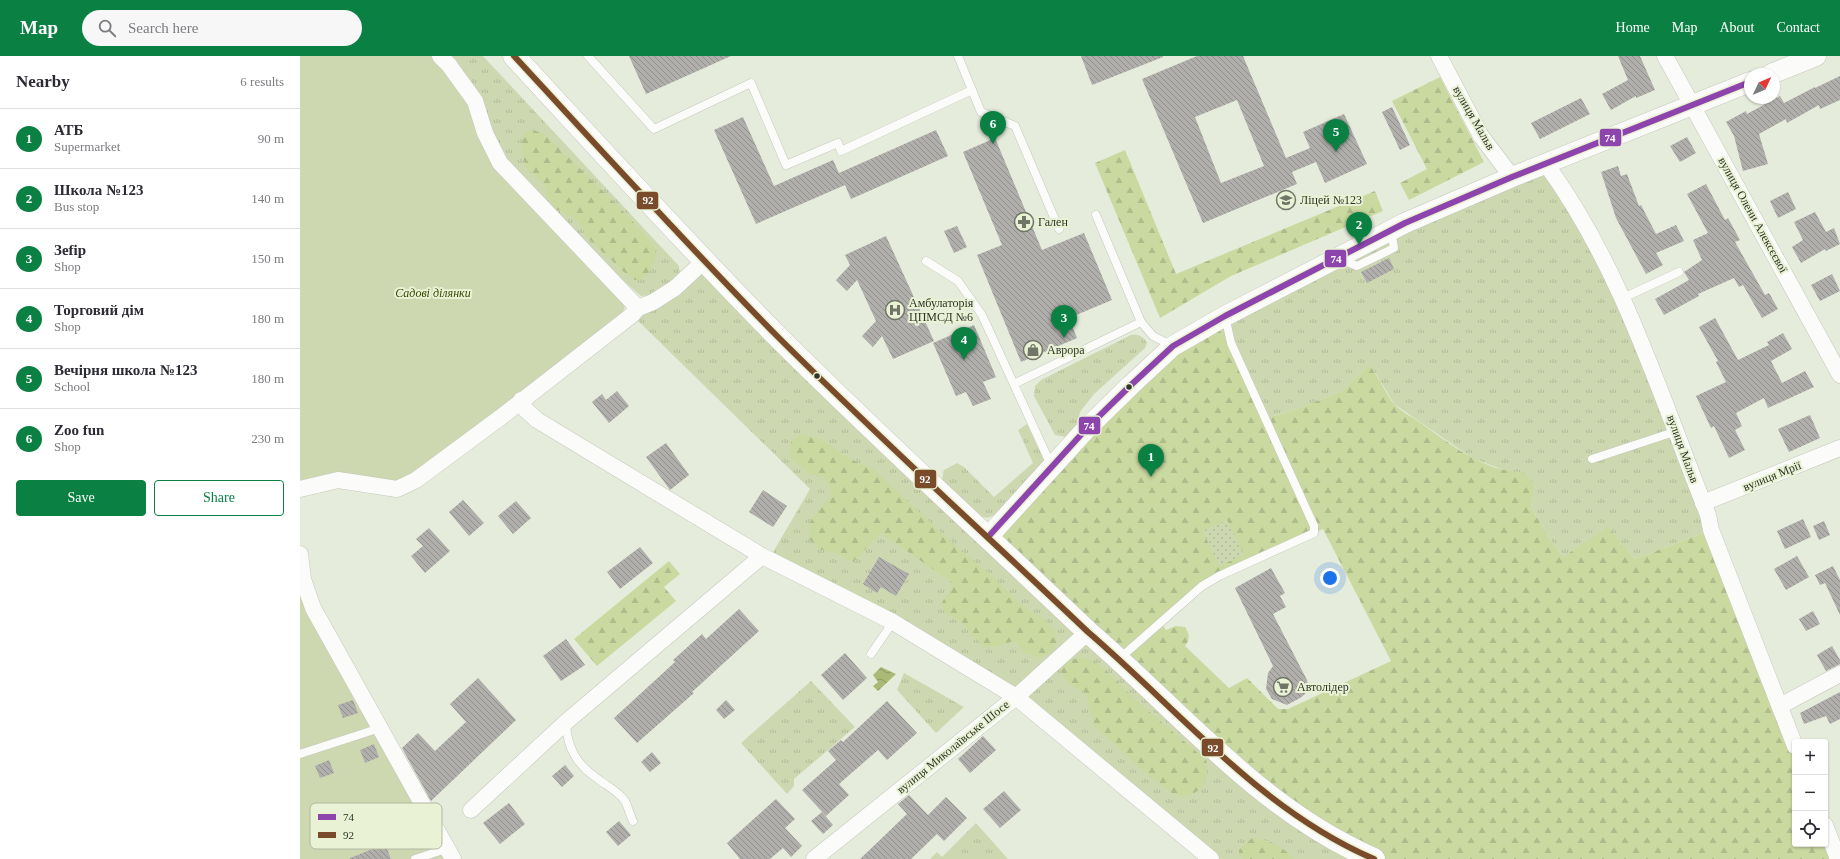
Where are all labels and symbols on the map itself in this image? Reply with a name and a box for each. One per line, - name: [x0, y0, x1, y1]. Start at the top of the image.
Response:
- north arrow: [1744, 68, 1780, 104]
- street label: вулиця Мальв: [1450, 84, 1498, 153]
- pin: 6: [980, 111, 1006, 144]
- pin: 5: [1323, 119, 1349, 152]
- line badge: 74: [1599, 128, 1622, 147]
- text: 74: [1605, 132, 1616, 144]
- street label: вулиця Олени Алексєєвої: [1715, 155, 1791, 276]
- school or university icon: Ліцей №123: [1275, 189, 1297, 211]
- line badge: 92: [636, 191, 659, 210]
- place label: Ліцей №123: [1300, 193, 1362, 207]
- text: 92: [643, 194, 654, 206]
- pharmacy icon: Гален: [1013, 211, 1035, 233]
- pin: 2: [1346, 212, 1372, 245]
- place label: Гален: [1038, 215, 1068, 229]
- line badge: 74: [1324, 249, 1347, 268]
- text: 74: [1331, 253, 1342, 265]
- park label: Садові ділянки: [395, 286, 471, 300]
- place label: Амбулаторія ЦПМСД №6: [909, 296, 974, 324]
- hospital icon: Амбулаторія ЦПМСД №6: [884, 299, 906, 321]
- pin: 3: [1051, 305, 1077, 338]
- pin: 4: [951, 327, 977, 360]
- shop icon: Аврора: [1022, 339, 1044, 361]
- place label: Аврора: [1047, 343, 1085, 357]
- unlabelled marker: [812, 371, 822, 381]
- unlabelled marker: [1124, 382, 1134, 392]
- street label: вулиця Мальв: [1664, 413, 1702, 485]
- line badge: 74: [1078, 416, 1101, 435]
- text: 74: [1084, 420, 1095, 432]
- pin: 1: [1138, 444, 1164, 477]
- street label: вулиця Мрії: [1741, 458, 1804, 494]
- line badge: 92: [914, 469, 937, 489]
- text: 92: [920, 473, 931, 485]
- your location: [1320, 568, 1340, 588]
- supermarket icon: Автолідер: [1272, 676, 1294, 698]
- place label: Автолідер: [1297, 680, 1349, 694]
- street label: вулиця Миколаївське Шосе: [894, 697, 1012, 797]
- line badge: 92: [1201, 738, 1224, 757]
- text: 92: [1208, 742, 1219, 754]
- legend: [310, 803, 442, 849]
- text: 74: [343, 811, 355, 823]
- text: 92: [343, 829, 354, 841]

